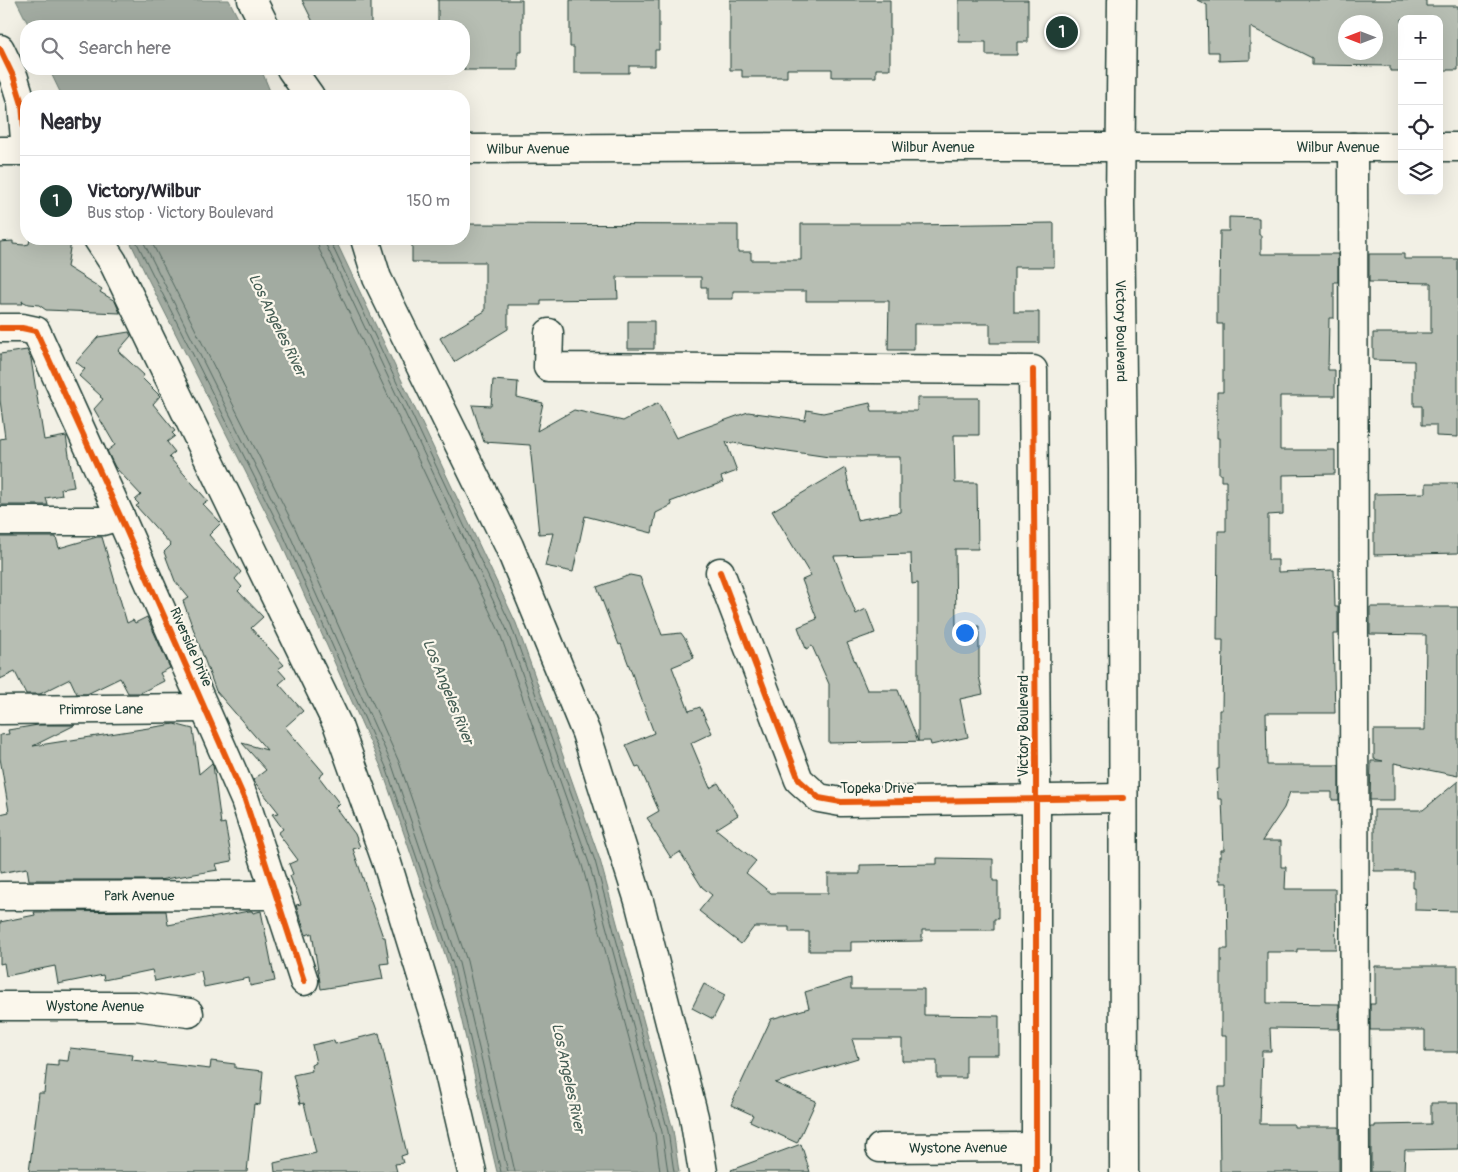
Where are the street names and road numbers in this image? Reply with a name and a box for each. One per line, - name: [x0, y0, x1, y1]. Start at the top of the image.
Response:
- street label: Wilbur Avenue: [892, 139, 975, 156]
- street label: Wilbur Avenue: [1297, 139, 1380, 156]
- street label: Wilbur Avenue: [487, 140, 570, 157]
- street label: Victory Boulevard: [1112, 280, 1131, 382]
- street label: Riverside Drive: [166, 605, 216, 689]
- street label: Victory Boulevard: [1015, 675, 1032, 777]
- street label: Primrose Lane: [59, 700, 143, 718]
- street label: Topeka Drive: [840, 780, 914, 797]
- street label: Park Avenue: [104, 887, 174, 904]
- street label: Wystone Avenue: [46, 998, 145, 1016]
- street label: Wystone Avenue: [909, 1139, 1007, 1156]

